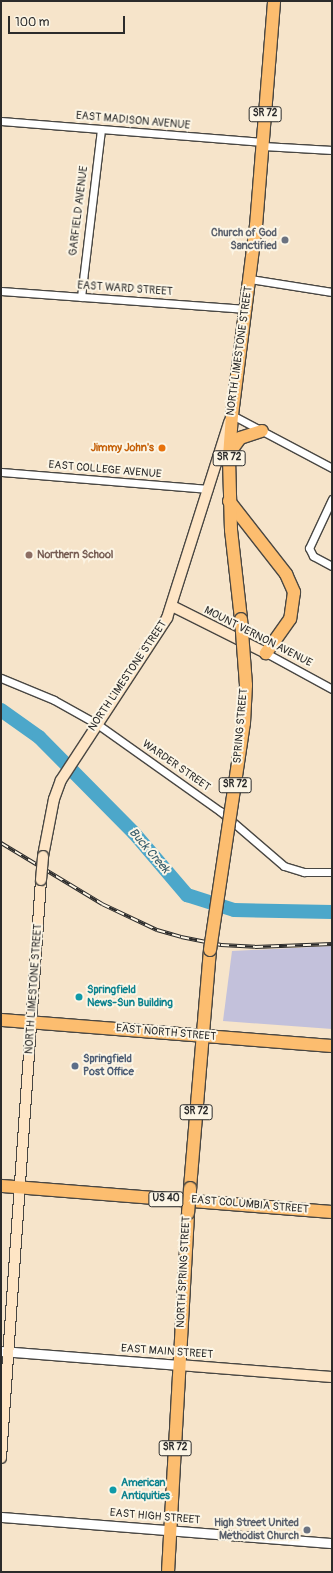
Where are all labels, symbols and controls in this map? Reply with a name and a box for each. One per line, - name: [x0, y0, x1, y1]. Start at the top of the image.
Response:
- scale bar: [10, 8, 127, 34]
- text: 100 m: [15, 15, 49, 30]
- road number: SR 72: [248, 106, 282, 122]
- street label: EAST MADISON AVENUE: [75, 109, 191, 133]
- street label: GARFIELD AVENUE: [67, 165, 91, 257]
- place label: Church of God Sanctified: [211, 227, 277, 253]
- marker: Church of God Sanctified: [280, 235, 290, 245]
- street label: EAST WARD STREET: [77, 279, 173, 299]
- street label: NORTH LIMESTONE STREET: [224, 285, 256, 417]
- place label: Jimmy John's: [91, 441, 154, 455]
- marker: Jimmy John's: [157, 443, 167, 453]
- road number: SR 72: [212, 450, 246, 466]
- street label: EAST COLLEGE AVENUE: [48, 458, 162, 482]
- place label: Northern School: [37, 548, 113, 562]
- marker: Northern School: [24, 550, 34, 560]
- street label: MOUNT VERNON AVENUE: [202, 604, 314, 670]
- street label: NORTH LIMESTONE STREET: [86, 618, 170, 734]
- street label: SPRING STREET: [231, 688, 251, 764]
- street label: WARDER STREET: [139, 738, 213, 794]
- road number: SR 72: [218, 777, 252, 793]
- water label: Buck Creek: [126, 826, 172, 876]
- street label: NORTH LIMESTONE STREET: [23, 923, 45, 1055]
- place label: Springfield News-Sun Building: [87, 984, 173, 1010]
- marker: Springfield News-Sun Building: [74, 992, 84, 1002]
- street label: EAST NORTH STREET: [115, 1022, 217, 1044]
- place label: Springfield Post Office: [83, 1053, 134, 1079]
- marker: Springfield Post Office: [70, 1061, 80, 1071]
- road number: SR 72: [179, 1104, 213, 1120]
- road number: US 40: [148, 1191, 184, 1207]
- street label: EAST COLUMBIA STREET: [191, 1193, 309, 1217]
- street label: NORTH SPRING STREET: [174, 1216, 194, 1328]
- street label: EAST MAIN STREET: [121, 1342, 213, 1362]
- road number: SR 72: [158, 1440, 192, 1456]
- place label: American Antiquities: [121, 1477, 170, 1503]
- marker: American Antiquities: [108, 1485, 118, 1495]
- street label: EAST HIGH STREET: [109, 1506, 201, 1528]
- place label: High Street United Methodist Church: [214, 1517, 299, 1543]
- marker: High Street United Methodist Church: [302, 1525, 312, 1535]

